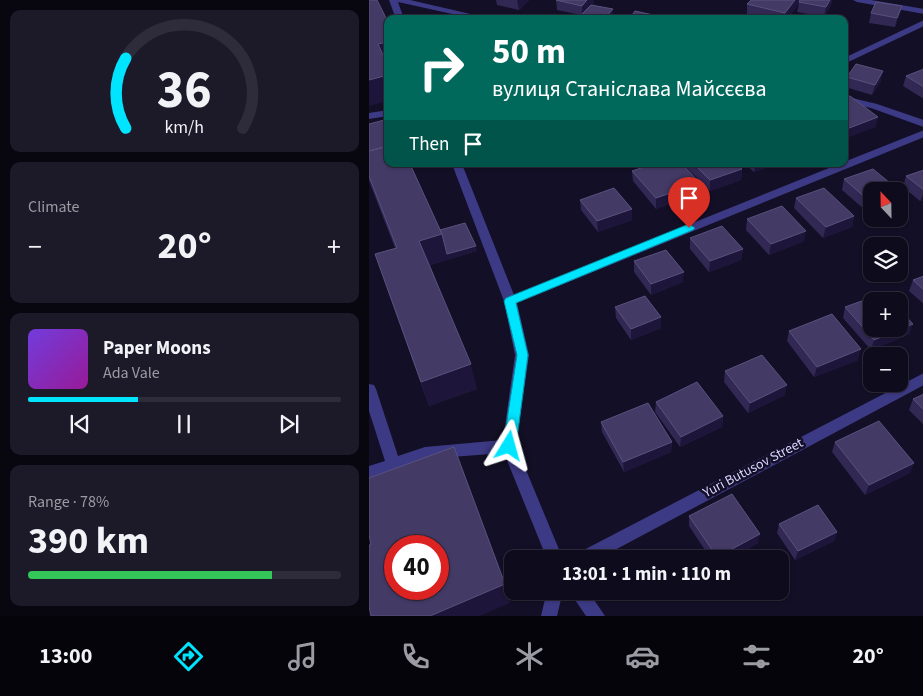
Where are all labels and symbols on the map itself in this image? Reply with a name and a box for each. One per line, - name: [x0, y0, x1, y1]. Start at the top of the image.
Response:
- pin: [668, 177, 710, 228]
- north arrow: [863, 182, 908, 228]
- position arrow: [482, 419, 534, 471]
- street label: Yuri Butusov Street: [698, 433, 807, 503]
- speed limit sign: 40: [384, 535, 449, 600]

